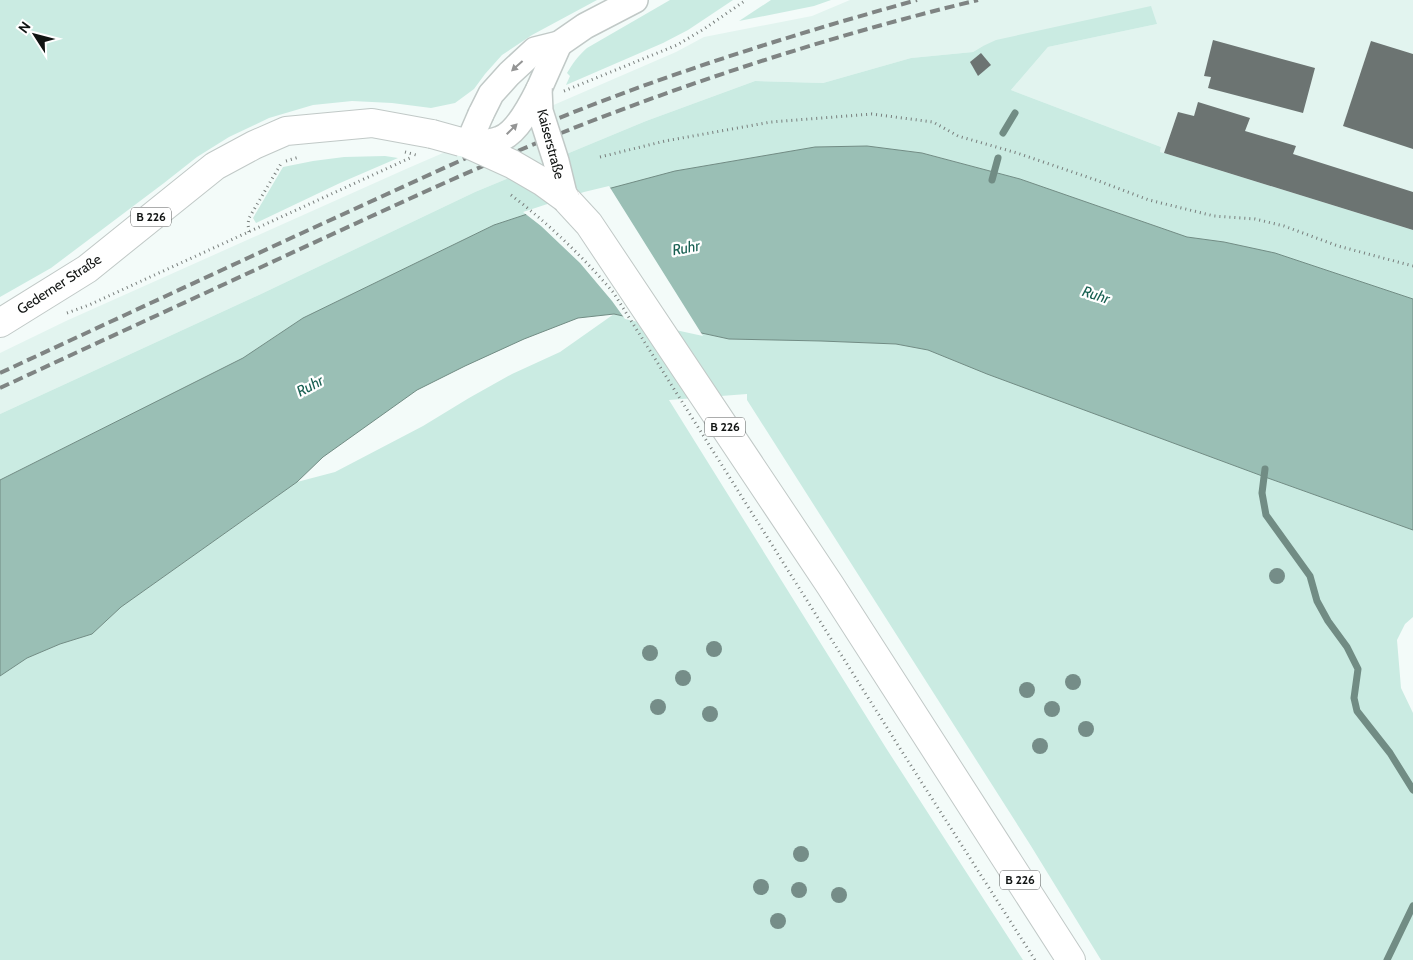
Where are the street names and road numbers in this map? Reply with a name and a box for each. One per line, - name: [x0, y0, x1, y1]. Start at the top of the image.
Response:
- street label: Kaiserstraße: [533, 107, 569, 181]
- road number: B 226: [131, 208, 171, 226]
- street label: Gederner Straße: [13, 250, 105, 318]
- road number: B 226: [705, 418, 745, 437]
- road number: B 226: [1000, 870, 1040, 890]

